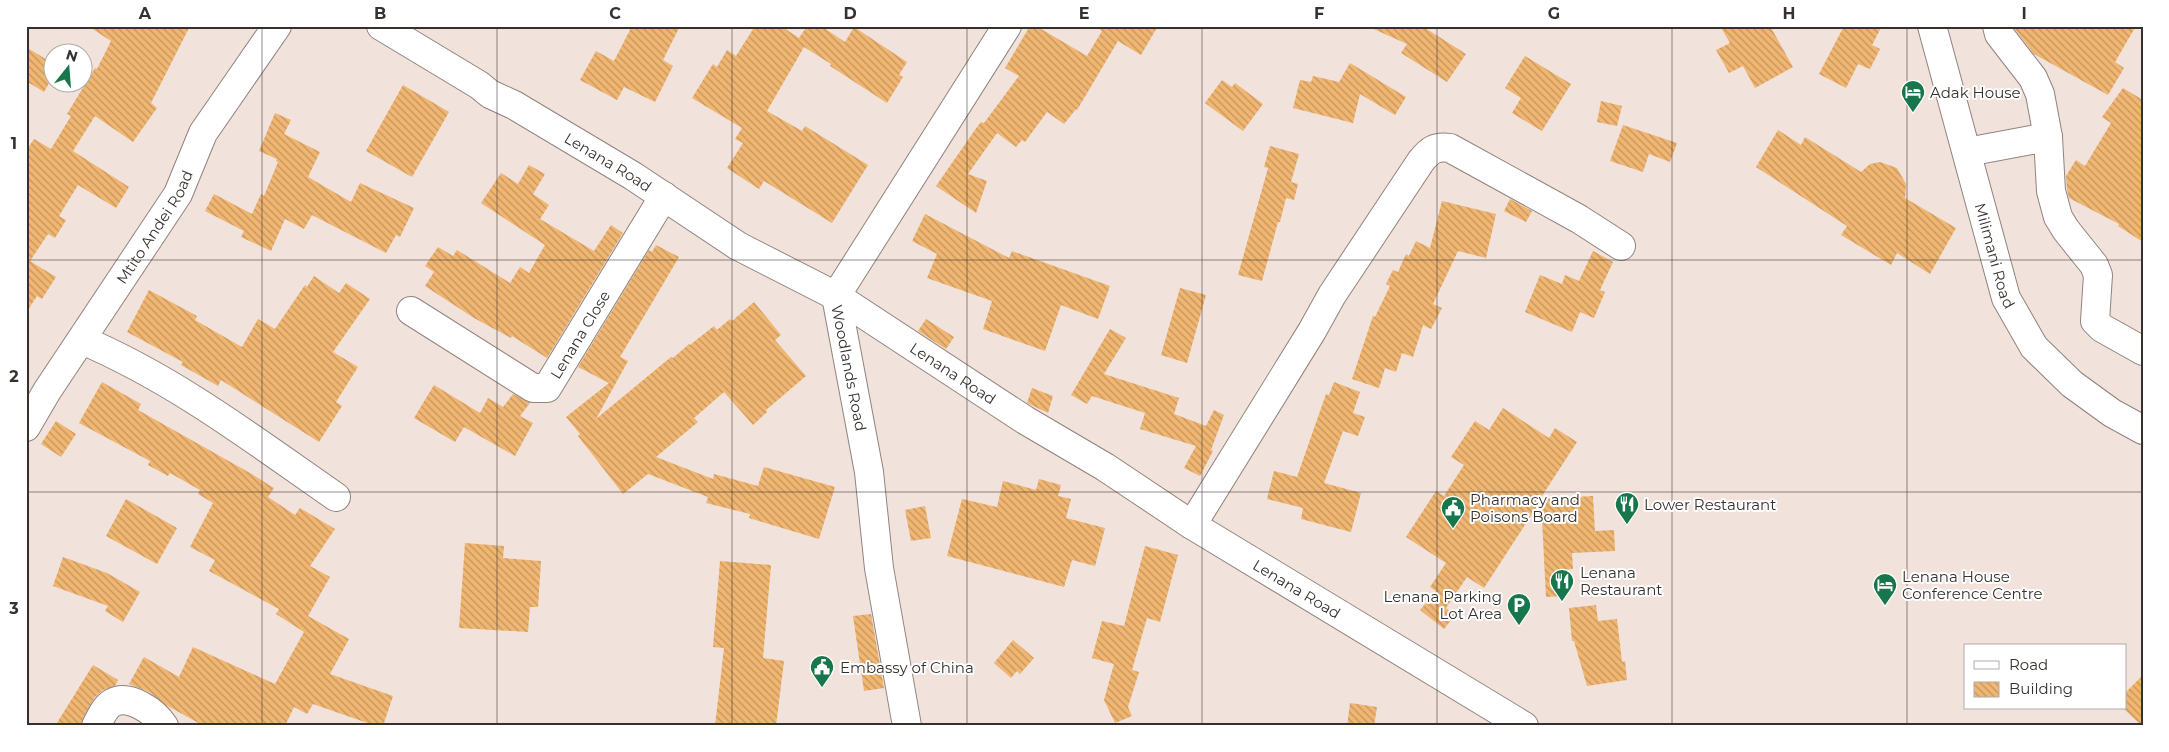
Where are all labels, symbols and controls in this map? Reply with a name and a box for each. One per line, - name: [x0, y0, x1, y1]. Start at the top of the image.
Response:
- text: A: [138, 4, 152, 23]
- text: B: [374, 4, 386, 23]
- text: C: [609, 4, 621, 23]
- text: D: [843, 4, 857, 23]
- text: E: [1079, 4, 1089, 23]
- text: F: [1314, 4, 1324, 23]
- text: G: [1548, 4, 1560, 23]
- text: H: [1783, 4, 1795, 23]
- text: I: [2021, 4, 2027, 23]
- north arrow: [42, 42, 92, 92]
- text: N: [64, 45, 80, 66]
- hotel icon: Adak House: [1900, 79, 1926, 113]
- place label: Adak House: [1930, 83, 2021, 102]
- street label: Lenana Road: [561, 128, 656, 196]
- text: 1: [11, 134, 17, 153]
- street label: Mtito Andei Road: [112, 167, 196, 287]
- street label: Milimani Road: [1971, 201, 2019, 312]
- street label: Lenana Close: [545, 287, 614, 382]
- street label: Woodlands Road: [827, 303, 871, 433]
- street label: Lenana Road: [907, 338, 1000, 408]
- text: 2: [9, 367, 19, 386]
- place label: Pharmacy and Poisons Board: [1470, 490, 1580, 526]
- restaurant icon: Lower Restaurant: [1614, 491, 1640, 525]
- public building icon: Pharmacy and Poisons Board: [1440, 495, 1466, 529]
- place label: Lower Restaurant: [1644, 495, 1776, 514]
- street label: Lenana Road: [1250, 555, 1344, 622]
- place label: Lenana Restaurant: [1580, 563, 1662, 599]
- place label: Lenana House Conference Centre: [1902, 567, 2043, 603]
- restaurant icon: Lenana Restaurant: [1549, 568, 1575, 602]
- hotel icon: Lenana House Conference Centre: [1872, 572, 1898, 606]
- place label: Lenana Parking Lot Area: [1384, 587, 1502, 623]
- parking icon: Lenana Parking Lot Area: [1506, 592, 1532, 626]
- text: 3: [8, 599, 19, 618]
- legend: [1964, 644, 2126, 710]
- public building icon: Embassy of China: [809, 654, 835, 688]
- text: Road: [2009, 655, 2048, 674]
- place label: Embassy of China: [840, 658, 974, 677]
- text: Building: [2009, 679, 2073, 698]

